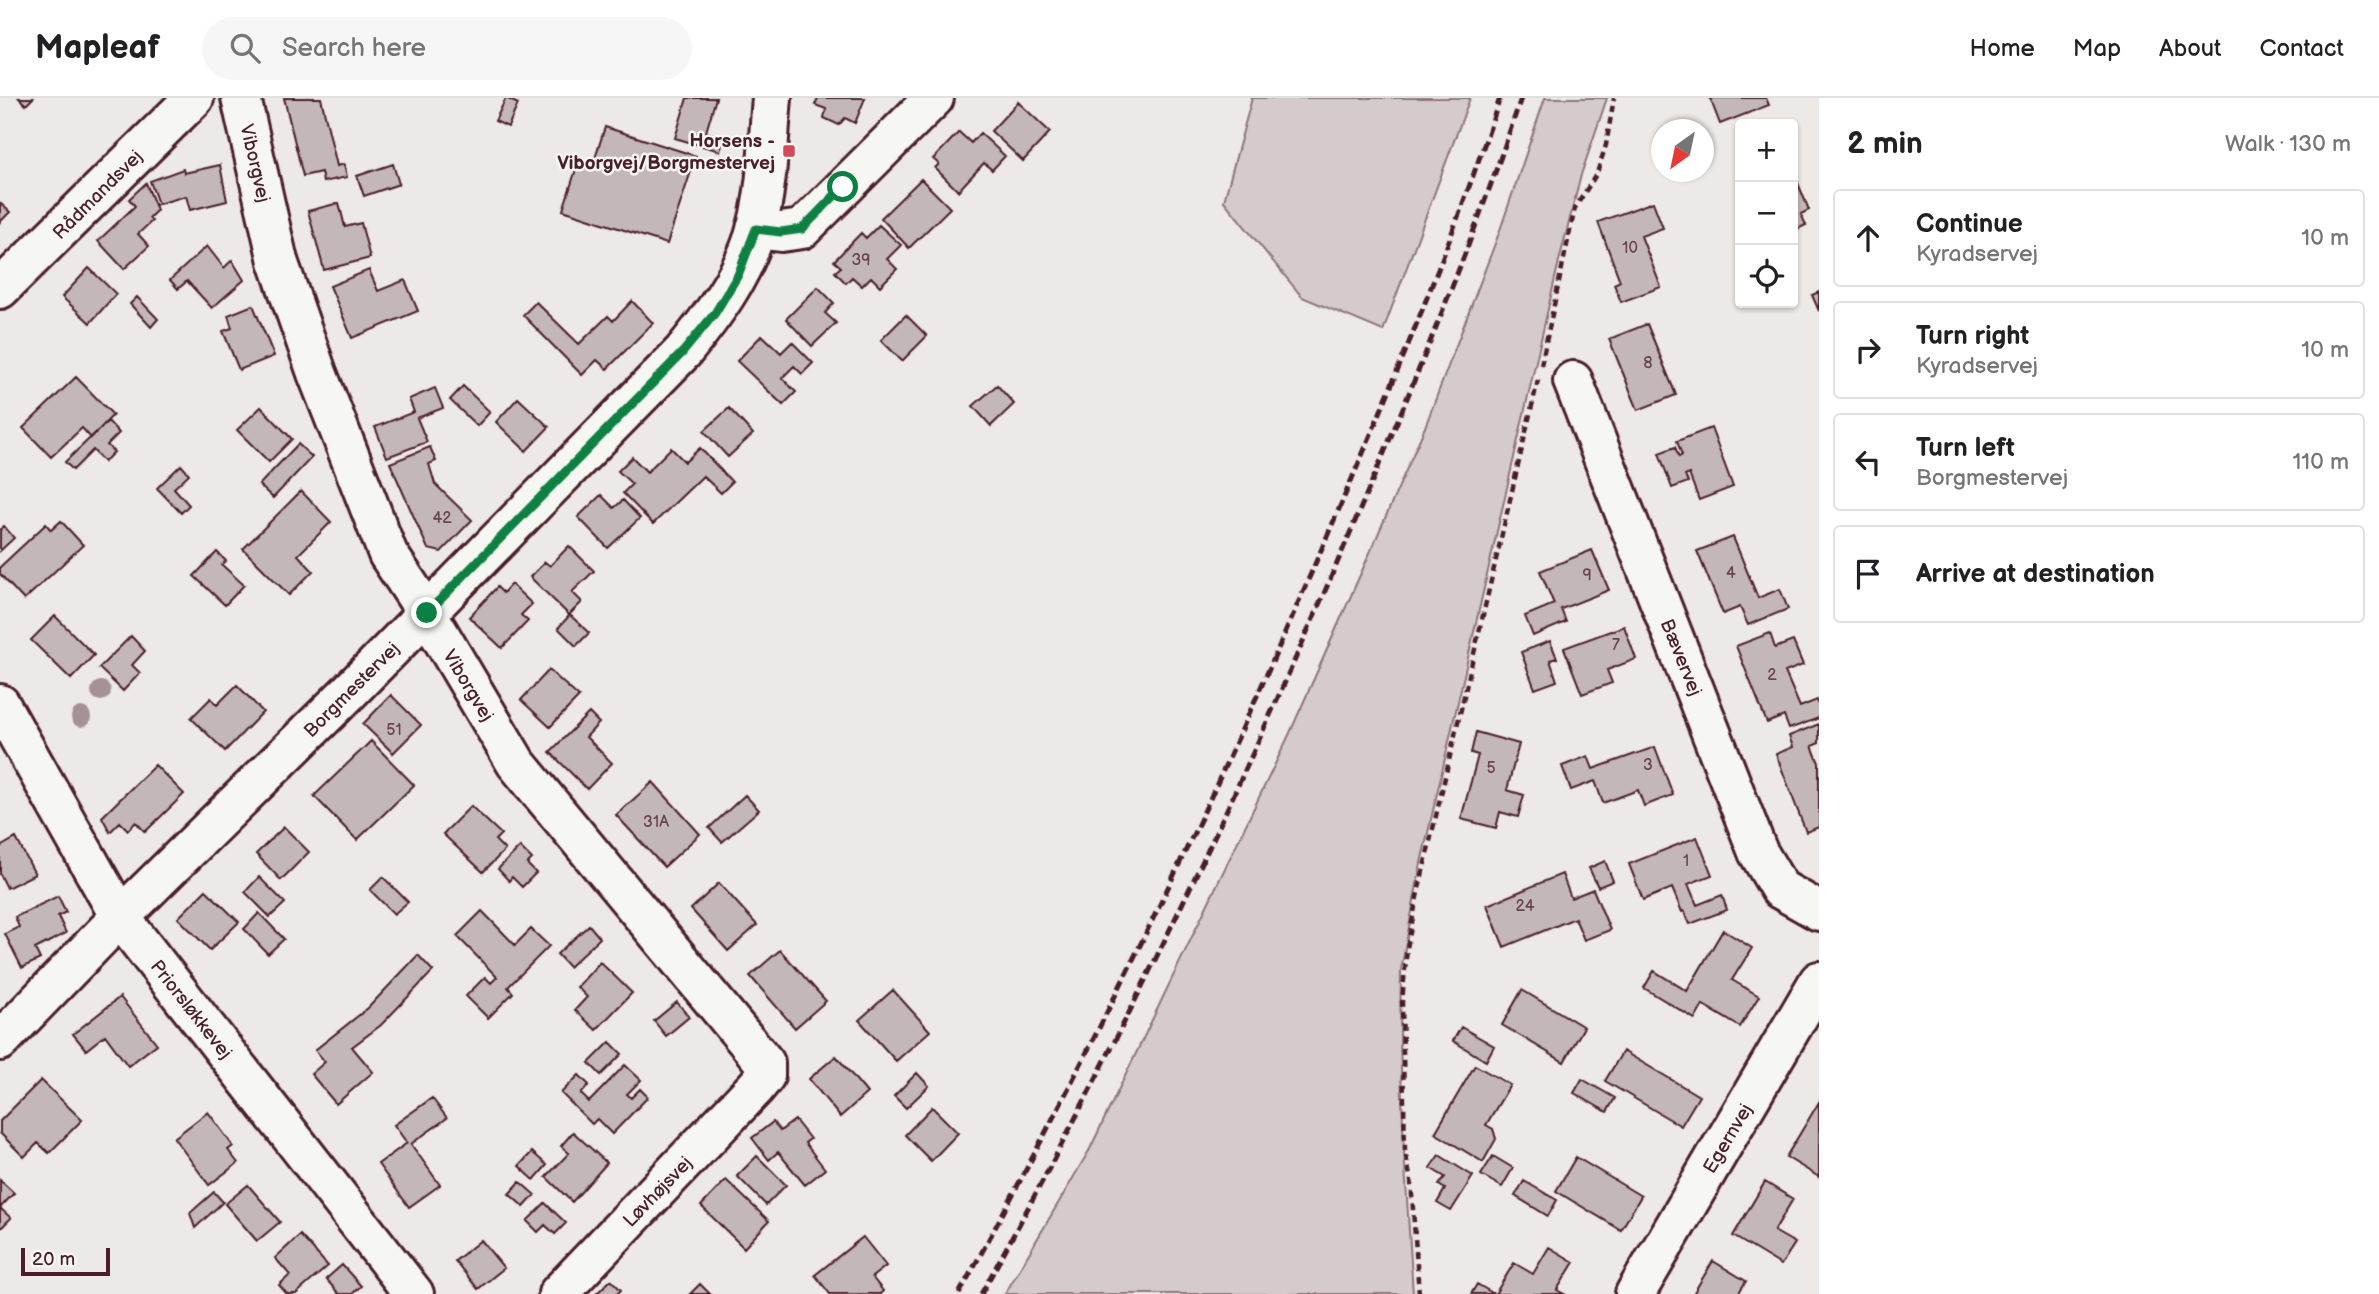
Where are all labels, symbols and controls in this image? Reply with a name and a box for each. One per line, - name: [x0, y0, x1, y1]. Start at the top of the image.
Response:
- search box: [202, 17, 692, 80]
- text: Mapleaf: [35, 28, 160, 68]
- icon: search: [226, 29, 264, 67]
- text: Search here: [282, 33, 426, 64]
- text: Home: [1970, 34, 2035, 63]
- text: Map: [2073, 34, 2121, 63]
- text: About: [2159, 34, 2221, 63]
- text: Contact: [2259, 34, 2344, 63]
- north arrow: [1651, 119, 1714, 182]
- map controls: [1735, 119, 1798, 308]
- button: +: [1735, 119, 1798, 182]
- street label: Viborgvej: [234, 122, 275, 205]
- text: 2 min: [1847, 126, 1923, 162]
- place label: Horsens - Viborgvej/Borgmestervej: [557, 130, 775, 175]
- text: Walk · 130 m: [2225, 130, 2351, 158]
- marker: Horsens - Viborgvej/Borgmestervej: [781, 143, 797, 159]
- street label: Rådmandsvej: [48, 145, 148, 245]
- route start: [827, 171, 858, 202]
- button: −: [1735, 182, 1798, 245]
- text: Continue: [1916, 209, 2023, 240]
- icon: ahead: [1849, 219, 1887, 257]
- text: 10 m: [2301, 224, 2349, 252]
- house number: 10: [1622, 239, 1638, 258]
- text: Kyradservej: [1916, 240, 2038, 268]
- button: locate: [1735, 245, 1798, 308]
- house number: 39: [851, 251, 871, 270]
- text: Turn right: [1916, 321, 2029, 352]
- icon: right: [1849, 331, 1887, 369]
- text: 10 m: [2301, 336, 2349, 364]
- text: Kyradservej: [1916, 352, 2038, 380]
- house number: 8: [1643, 354, 1653, 373]
- text: Turn left: [1916, 433, 2015, 464]
- icon: left: [1849, 443, 1887, 481]
- text: 110 m: [2292, 448, 2349, 476]
- text: Borgmestervej: [1916, 464, 2068, 492]
- house number: 42: [432, 509, 452, 528]
- icon: arrive: [1849, 555, 1887, 593]
- text: Arrive at destination: [1916, 559, 2155, 590]
- house number: 4: [1726, 564, 1736, 583]
- house number: 9: [1582, 566, 1592, 585]
- route end: [411, 597, 442, 628]
- street label: Bævervej: [1655, 616, 1706, 699]
- house number: 7: [1612, 636, 1620, 655]
- street label: Borgmestervej: [299, 637, 405, 743]
- street label: Viborgvej: [437, 646, 498, 726]
- house number: 2: [1767, 666, 1777, 685]
- house number: 51: [386, 721, 402, 740]
- house number: 3: [1643, 756, 1653, 775]
- house number: 5: [1486, 759, 1496, 778]
- house number: 31A: [643, 813, 669, 832]
- house number: 1: [1683, 852, 1689, 871]
- house number: 24: [1516, 897, 1535, 916]
- street label: Priorsløkkevej: [145, 956, 237, 1064]
- street label: Egernvej: [1699, 1100, 1758, 1178]
- street label: Løvhøjsvej: [619, 1152, 697, 1232]
- scale bar: [21, 1245, 110, 1277]
- text: 20 m: [32, 1248, 75, 1271]

